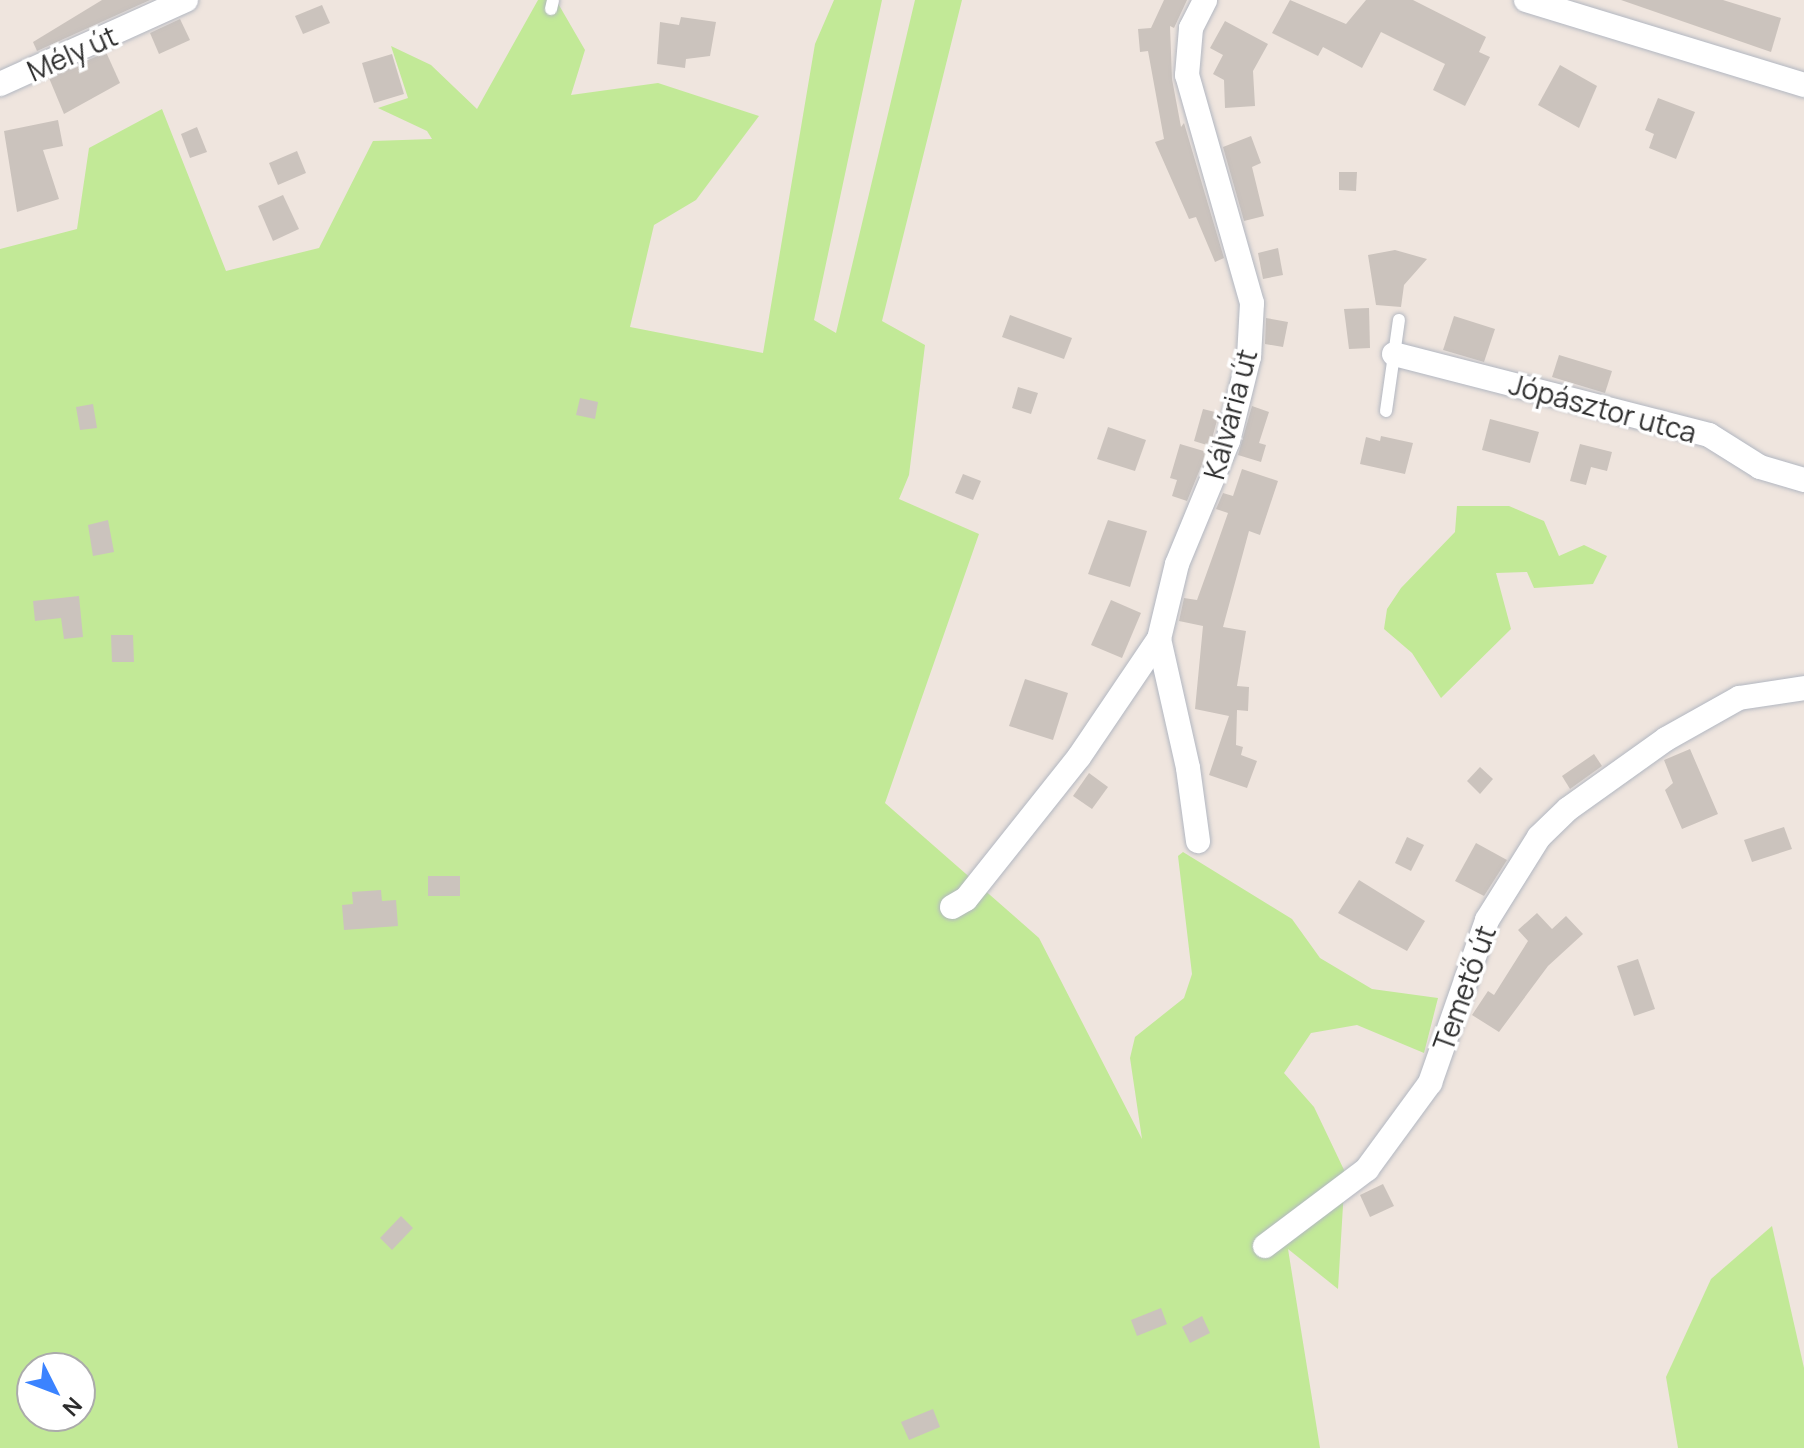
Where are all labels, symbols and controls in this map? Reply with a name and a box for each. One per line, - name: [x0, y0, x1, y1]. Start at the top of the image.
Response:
- street label: Mély út: [22, 18, 122, 88]
- street label: Kálvária út: [1197, 345, 1263, 483]
- street label: Jópásztor utca: [1506, 367, 1700, 449]
- street label: Temető út: [1426, 921, 1502, 1055]
- north arrow: [16, 1352, 96, 1432]
- text: N: [56, 1391, 89, 1423]

